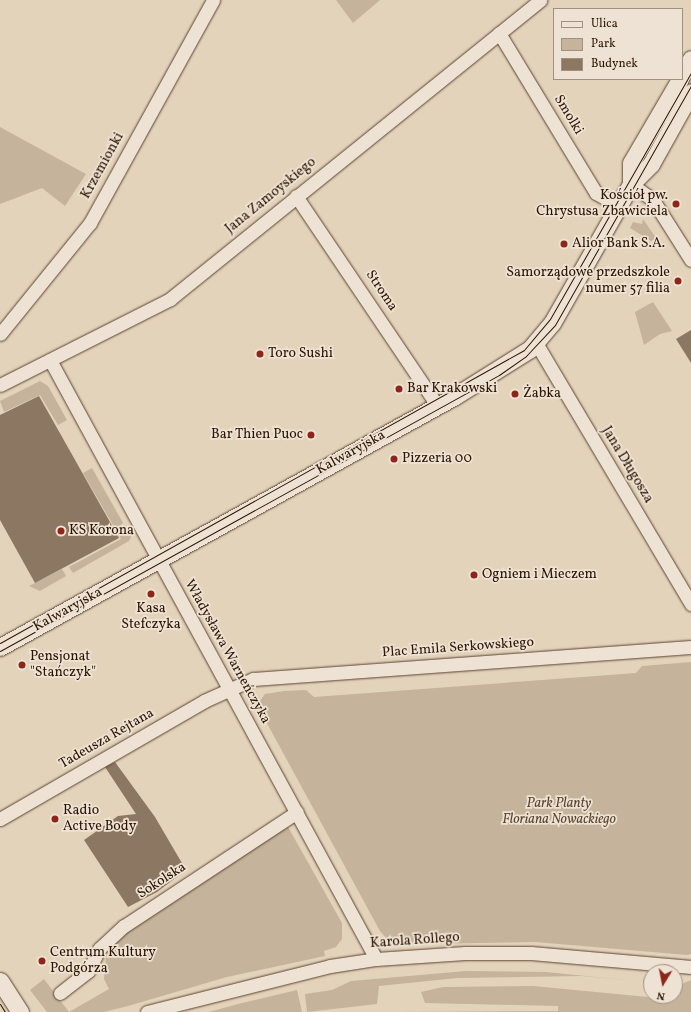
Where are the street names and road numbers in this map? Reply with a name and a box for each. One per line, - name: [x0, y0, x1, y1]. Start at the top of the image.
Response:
- street label: Smolki: [550, 92, 586, 138]
- street label: Krzemionki: [78, 130, 128, 202]
- street label: Jana Zamoyskiego: [222, 154, 320, 238]
- street label: Stroma: [361, 268, 401, 314]
- street label: Jana Długosza: [598, 424, 656, 506]
- street label: Kalwaryjska: [313, 427, 389, 479]
- street label: Władysława Warneńczyka: [180, 577, 274, 727]
- street label: Kalwaryjska: [30, 584, 106, 636]
- street label: Plac Emila Serkowskiego: [382, 634, 534, 662]
- street label: Tadeusza Rejtana: [57, 705, 157, 773]
- street label: Sokolska: [135, 859, 189, 903]
- street label: Karola Rollego: [370, 929, 460, 953]

